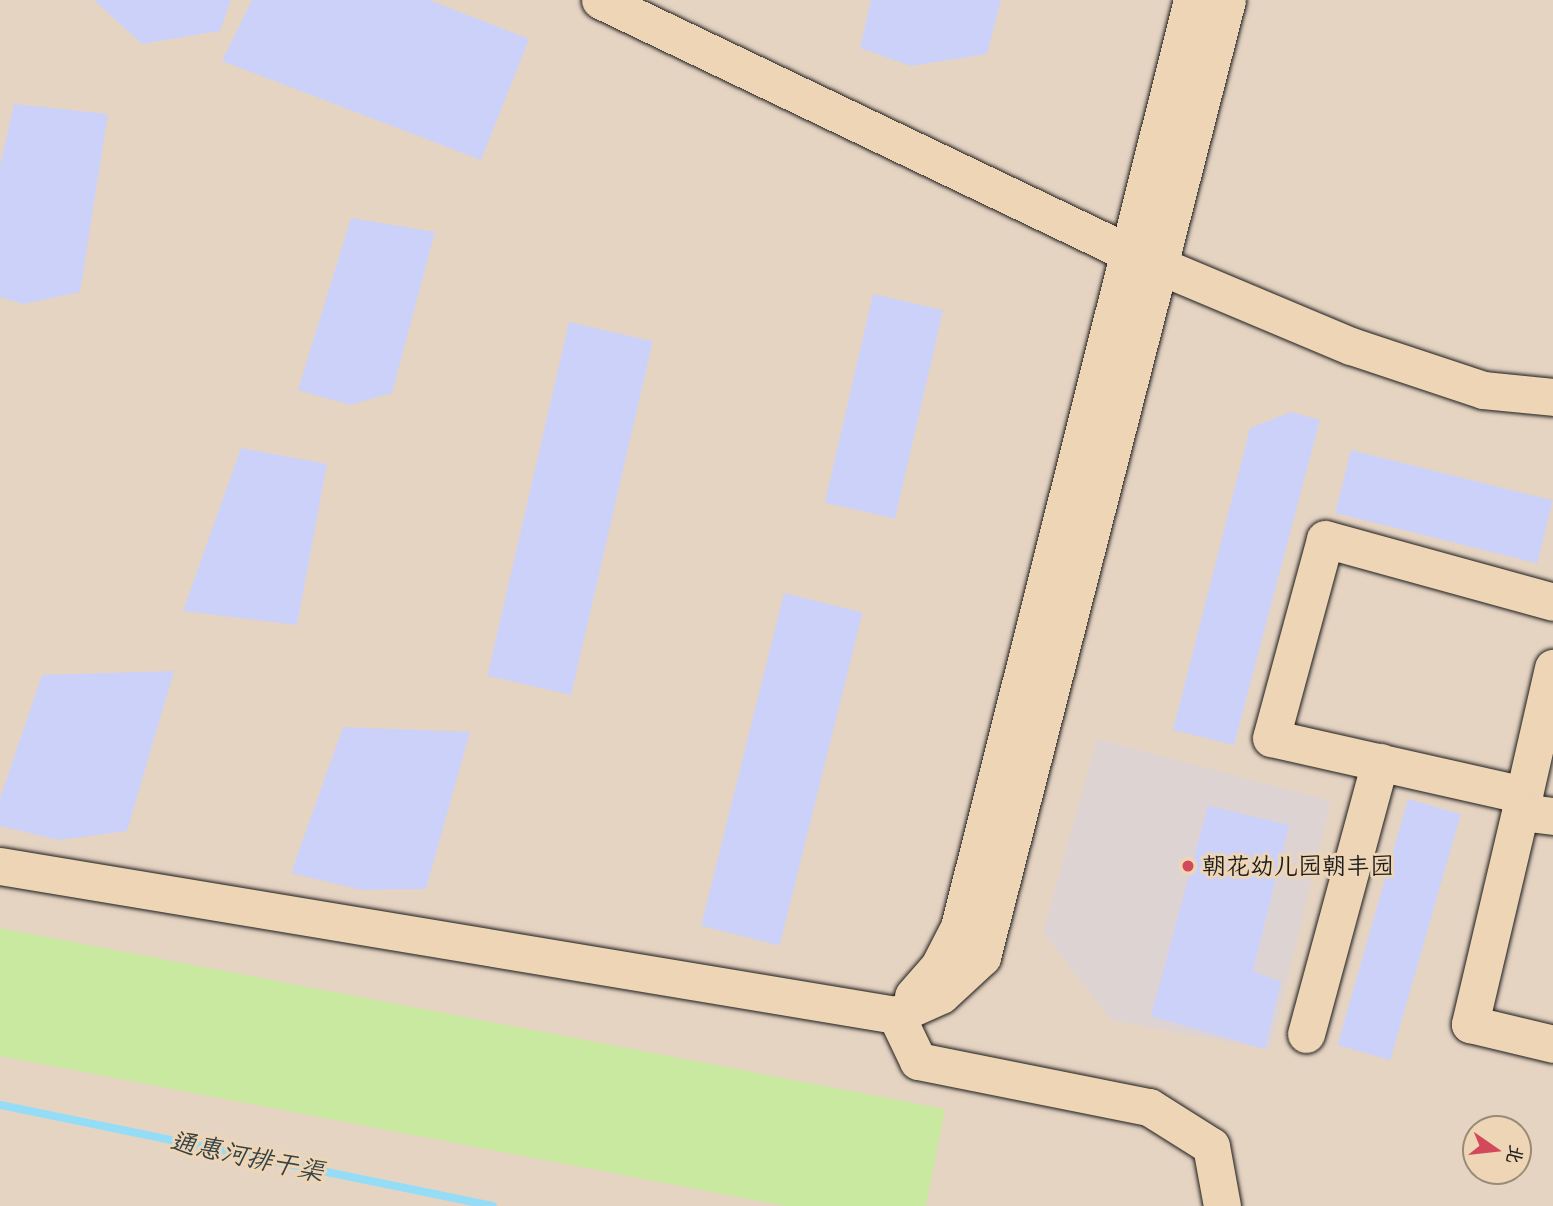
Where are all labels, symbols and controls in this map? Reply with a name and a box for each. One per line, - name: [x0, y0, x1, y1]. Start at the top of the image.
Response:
- place label: 朝花幼儿园朝丰园: [1202, 852, 1394, 880]
- marker: 朝花幼儿园朝丰园: [1180, 858, 1196, 874]
- north arrow: [1462, 1115, 1532, 1185]
- water label: 通惠河排干渠: [167, 1125, 327, 1187]
- text: 北: [1501, 1142, 1530, 1167]

